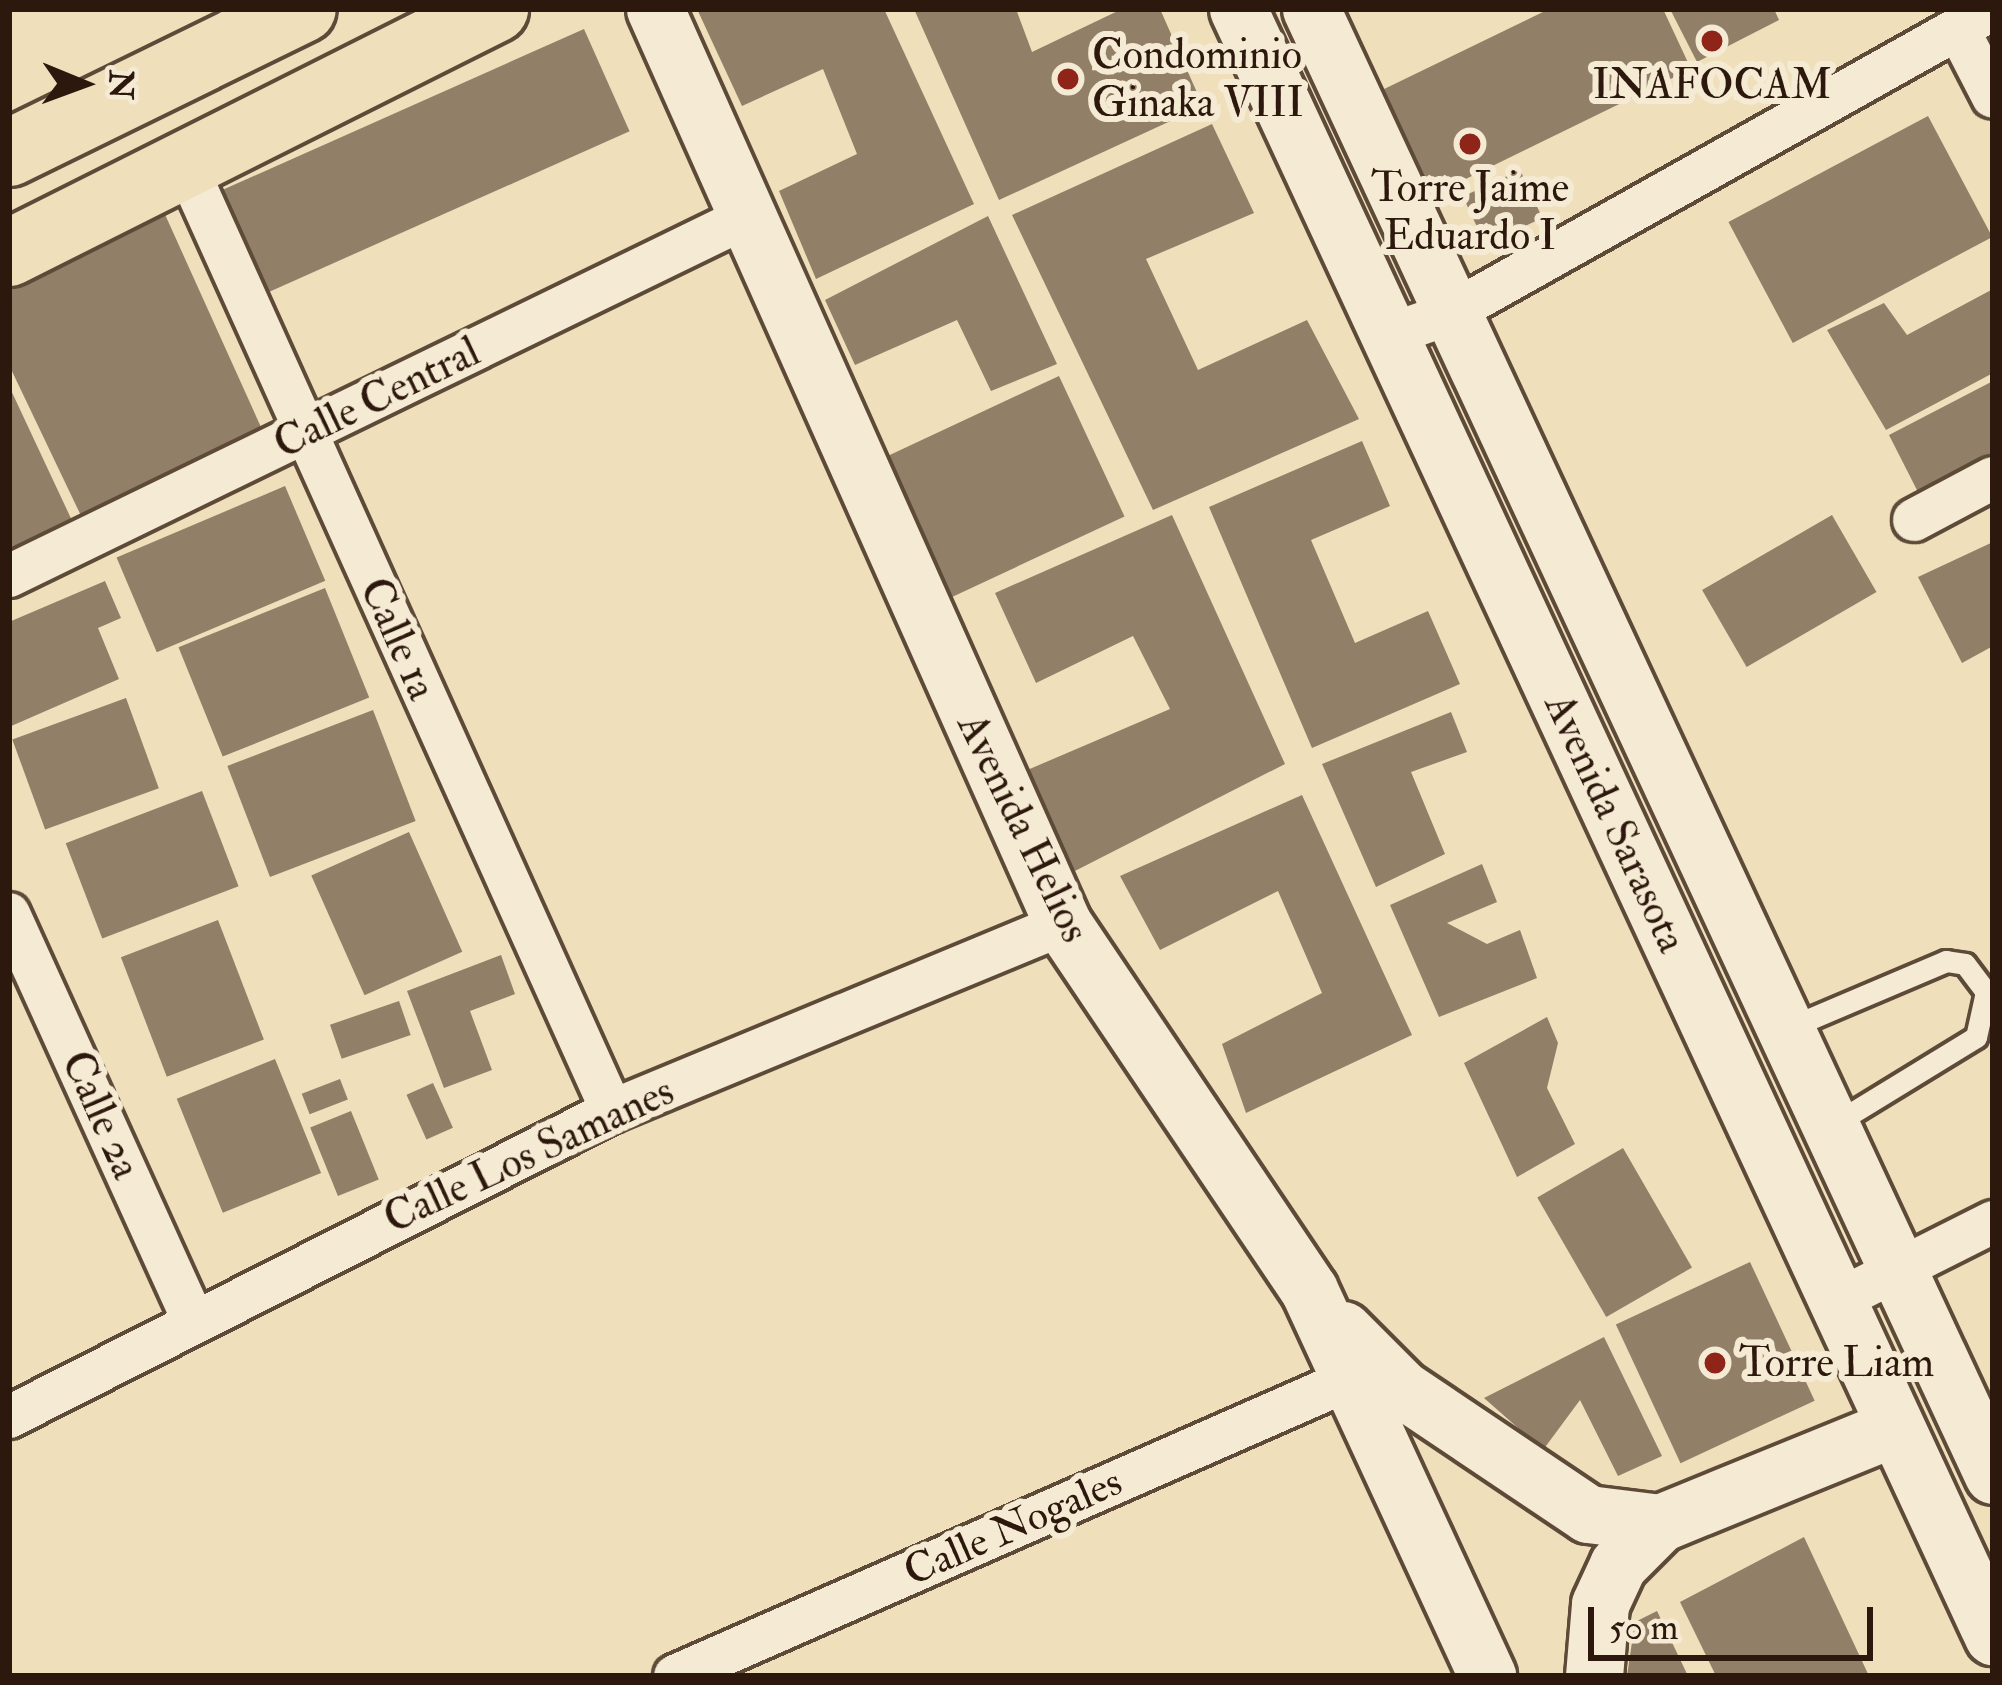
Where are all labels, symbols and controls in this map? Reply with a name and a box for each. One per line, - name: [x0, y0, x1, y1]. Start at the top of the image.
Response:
- north arrow: [24, 24, 144, 144]
- marker: INAFOCAM: [1699, 28, 1725, 54]
- place label: Condominio Ginaka VIII: [1092, 30, 1304, 128]
- place label: INAFOCAM: [1592, 60, 1832, 110]
- marker: Condominio Ginaka VIII: [1055, 66, 1081, 92]
- text: N: [100, 70, 141, 100]
- marker: Torre Jaime Eduardo I: [1457, 131, 1483, 157]
- place label: Torre Jaime Eduardo I: [1371, 163, 1569, 262]
- street label: Calle Central: [266, 327, 488, 469]
- street label: Calle 1a: [349, 570, 447, 708]
- street label: Avenida Sarasota: [1533, 686, 1697, 960]
- street label: Avenida Helios: [946, 705, 1100, 951]
- street label: Calle 2a: [51, 1043, 151, 1187]
- street label: Calle Los Samanes: [376, 1066, 682, 1244]
- place label: Torre Liam: [1739, 1338, 1934, 1388]
- marker: Torre Liam: [1702, 1350, 1728, 1376]
- street label: Calle Nogales: [896, 1457, 1130, 1597]
- scale bar: [1594, 1583, 1879, 1657]
- text: 50 m: [1609, 1605, 1678, 1650]

